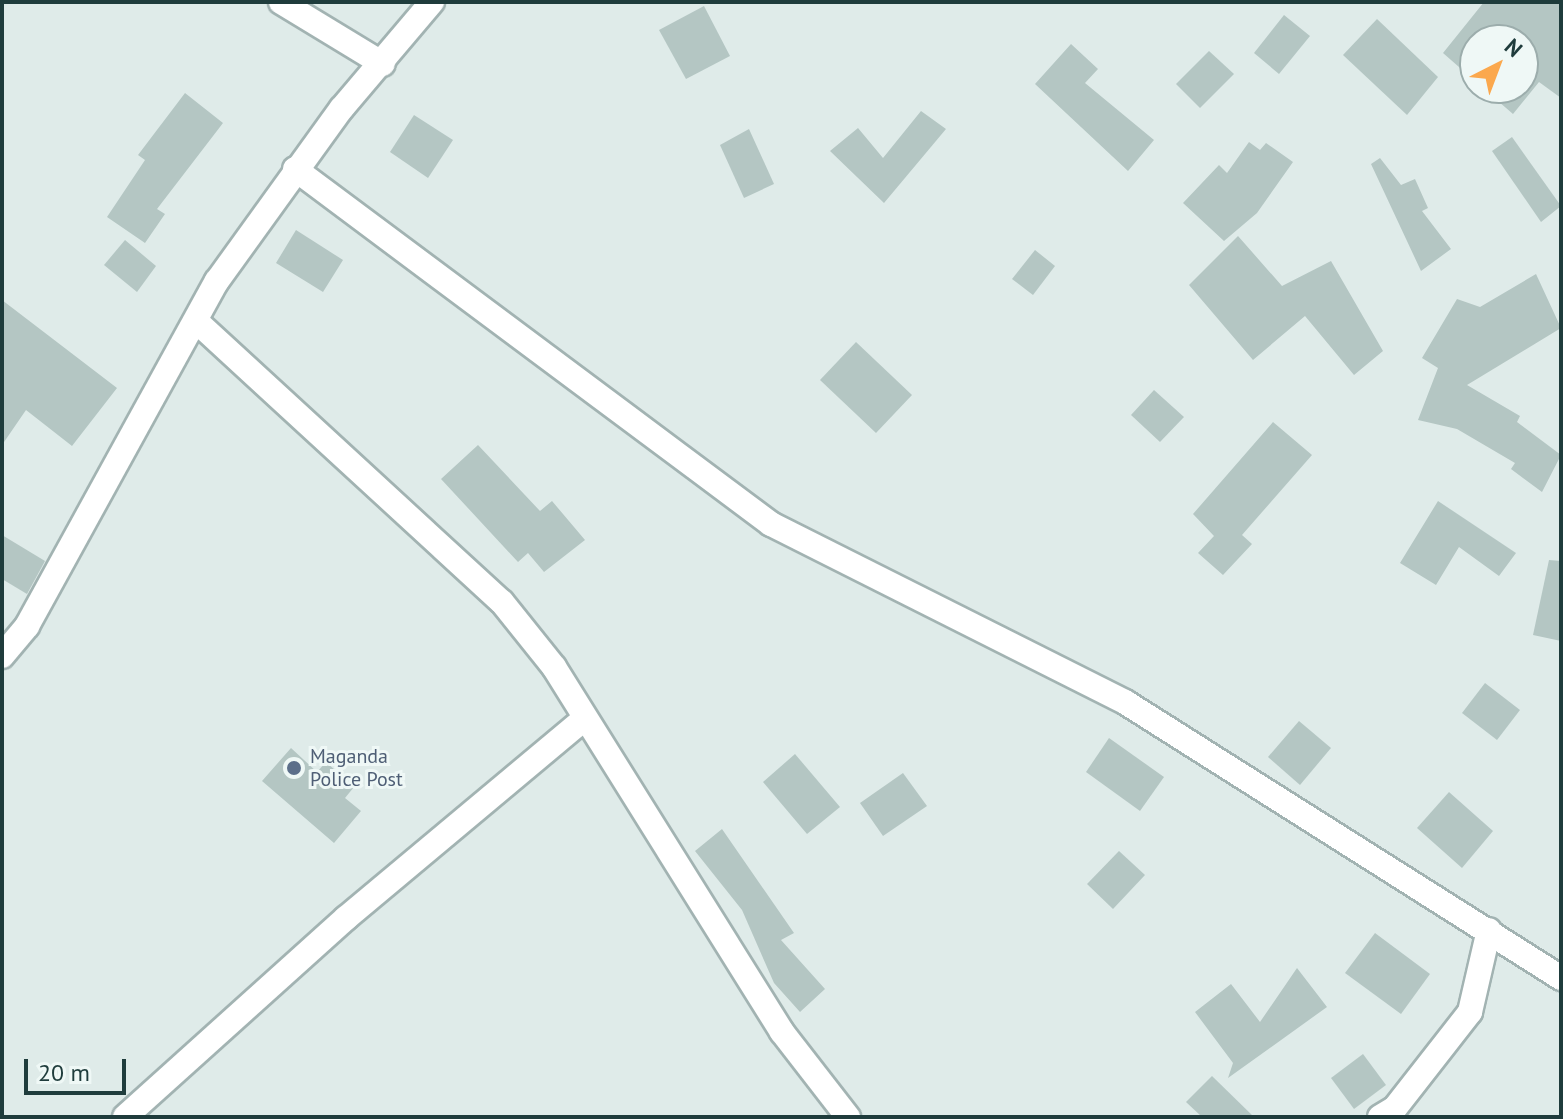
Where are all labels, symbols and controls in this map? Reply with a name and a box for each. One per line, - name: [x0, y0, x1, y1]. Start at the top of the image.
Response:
- north arrow: [1459, 24, 1539, 104]
- text: N: [1499, 32, 1528, 63]
- place label: Maganda Police Post: [310, 744, 403, 791]
- marker: Maganda Police Post: [285, 759, 303, 777]
- scale bar: [28, 1043, 130, 1093]
- text: 20 m: [38, 1057, 90, 1088]

